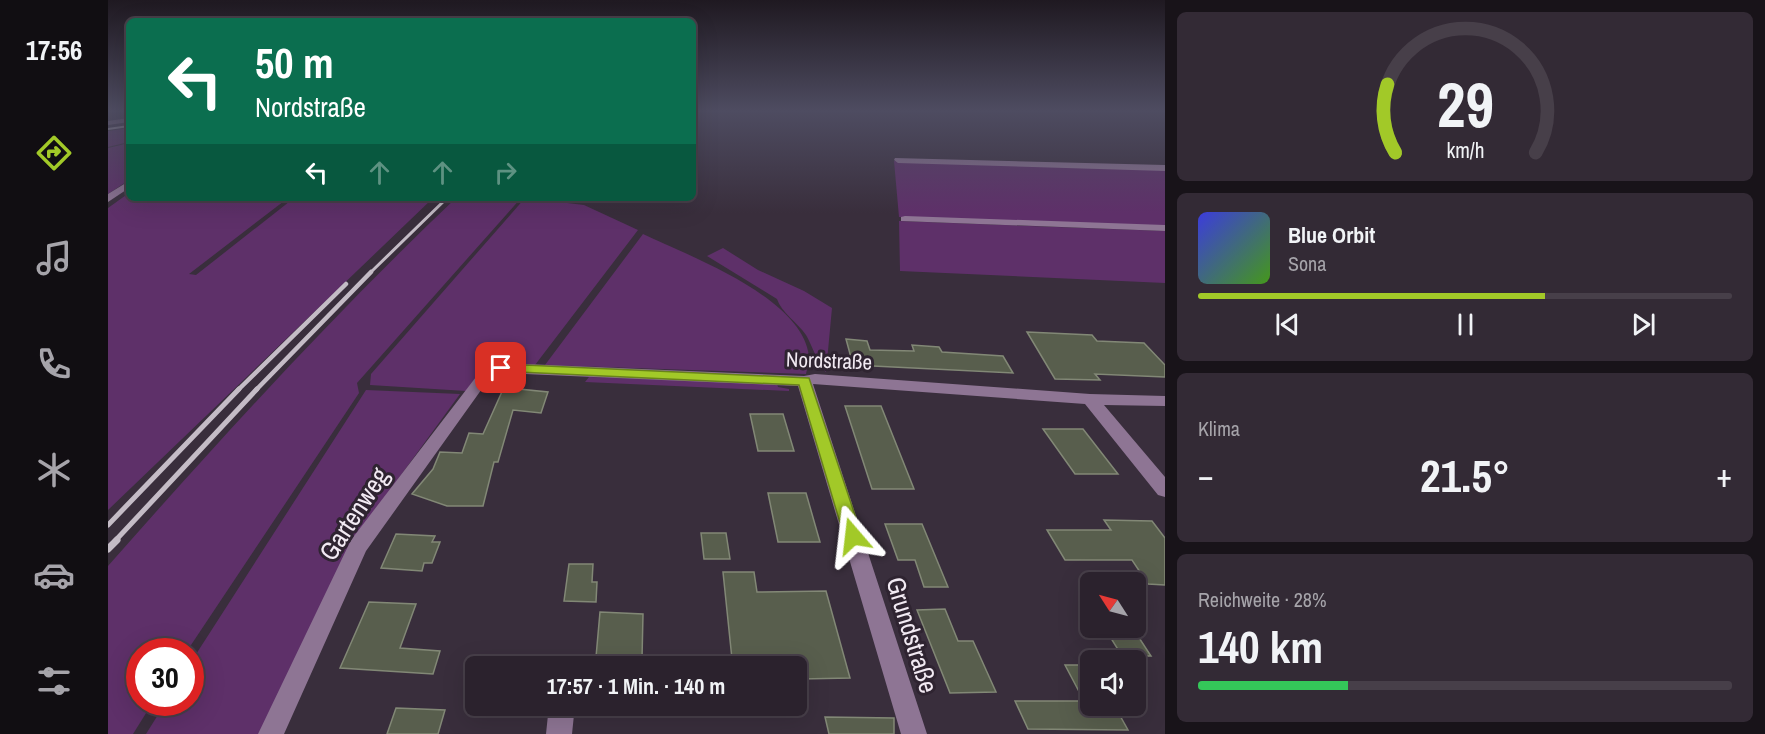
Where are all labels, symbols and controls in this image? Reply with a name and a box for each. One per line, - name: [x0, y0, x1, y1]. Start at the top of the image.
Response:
- text: 17:56: [26, 32, 82, 68]
- text: 50 m: [255, 35, 334, 91]
- icon: left: [156, 42, 234, 120]
- text: 29: [1437, 62, 1493, 146]
- text: Nordstraße: [255, 89, 366, 125]
- icon: directions: [33, 132, 75, 174]
- text: km/h: [1446, 137, 1484, 166]
- icon: left: [300, 156, 333, 189]
- icon: ahead: [363, 156, 396, 189]
- icon: ahead: [426, 156, 459, 189]
- icon: right: [489, 156, 522, 189]
- text: Blue Orbit: [1288, 220, 1375, 250]
- icon: music: [33, 237, 75, 279]
- text: Sona: [1288, 250, 1326, 277]
- icon: previous: [1271, 308, 1304, 341]
- icon: pause: [1449, 308, 1482, 341]
- icon: next: [1627, 308, 1660, 341]
- pin: [475, 342, 526, 393]
- icon: phone: [33, 343, 75, 385]
- street label: Nordstraße: [785, 345, 873, 376]
- icon: arrive: [484, 351, 517, 384]
- text: Klima: [1198, 415, 1240, 442]
- text: 21.5°: [1420, 445, 1510, 506]
- icon: climate: [33, 449, 75, 491]
- text: −: [1198, 453, 1214, 497]
- text: +: [1716, 453, 1732, 497]
- street label: Gartenweg: [311, 460, 397, 567]
- position arrow: [821, 504, 885, 568]
- icon: car: [33, 554, 75, 596]
- north arrow: [1080, 572, 1146, 638]
- map controls: [1080, 572, 1146, 716]
- street label: Grundstraße: [878, 573, 947, 697]
- text: Reichweite · 28%: [1198, 586, 1327, 613]
- text: 140 km: [1198, 616, 1323, 677]
- speed limit sign: 30: [126, 638, 204, 716]
- button: sound: [1080, 650, 1146, 716]
- icon: filters: [33, 660, 75, 702]
- text: 17:57 · 1 Min. · 140 m: [547, 671, 725, 701]

